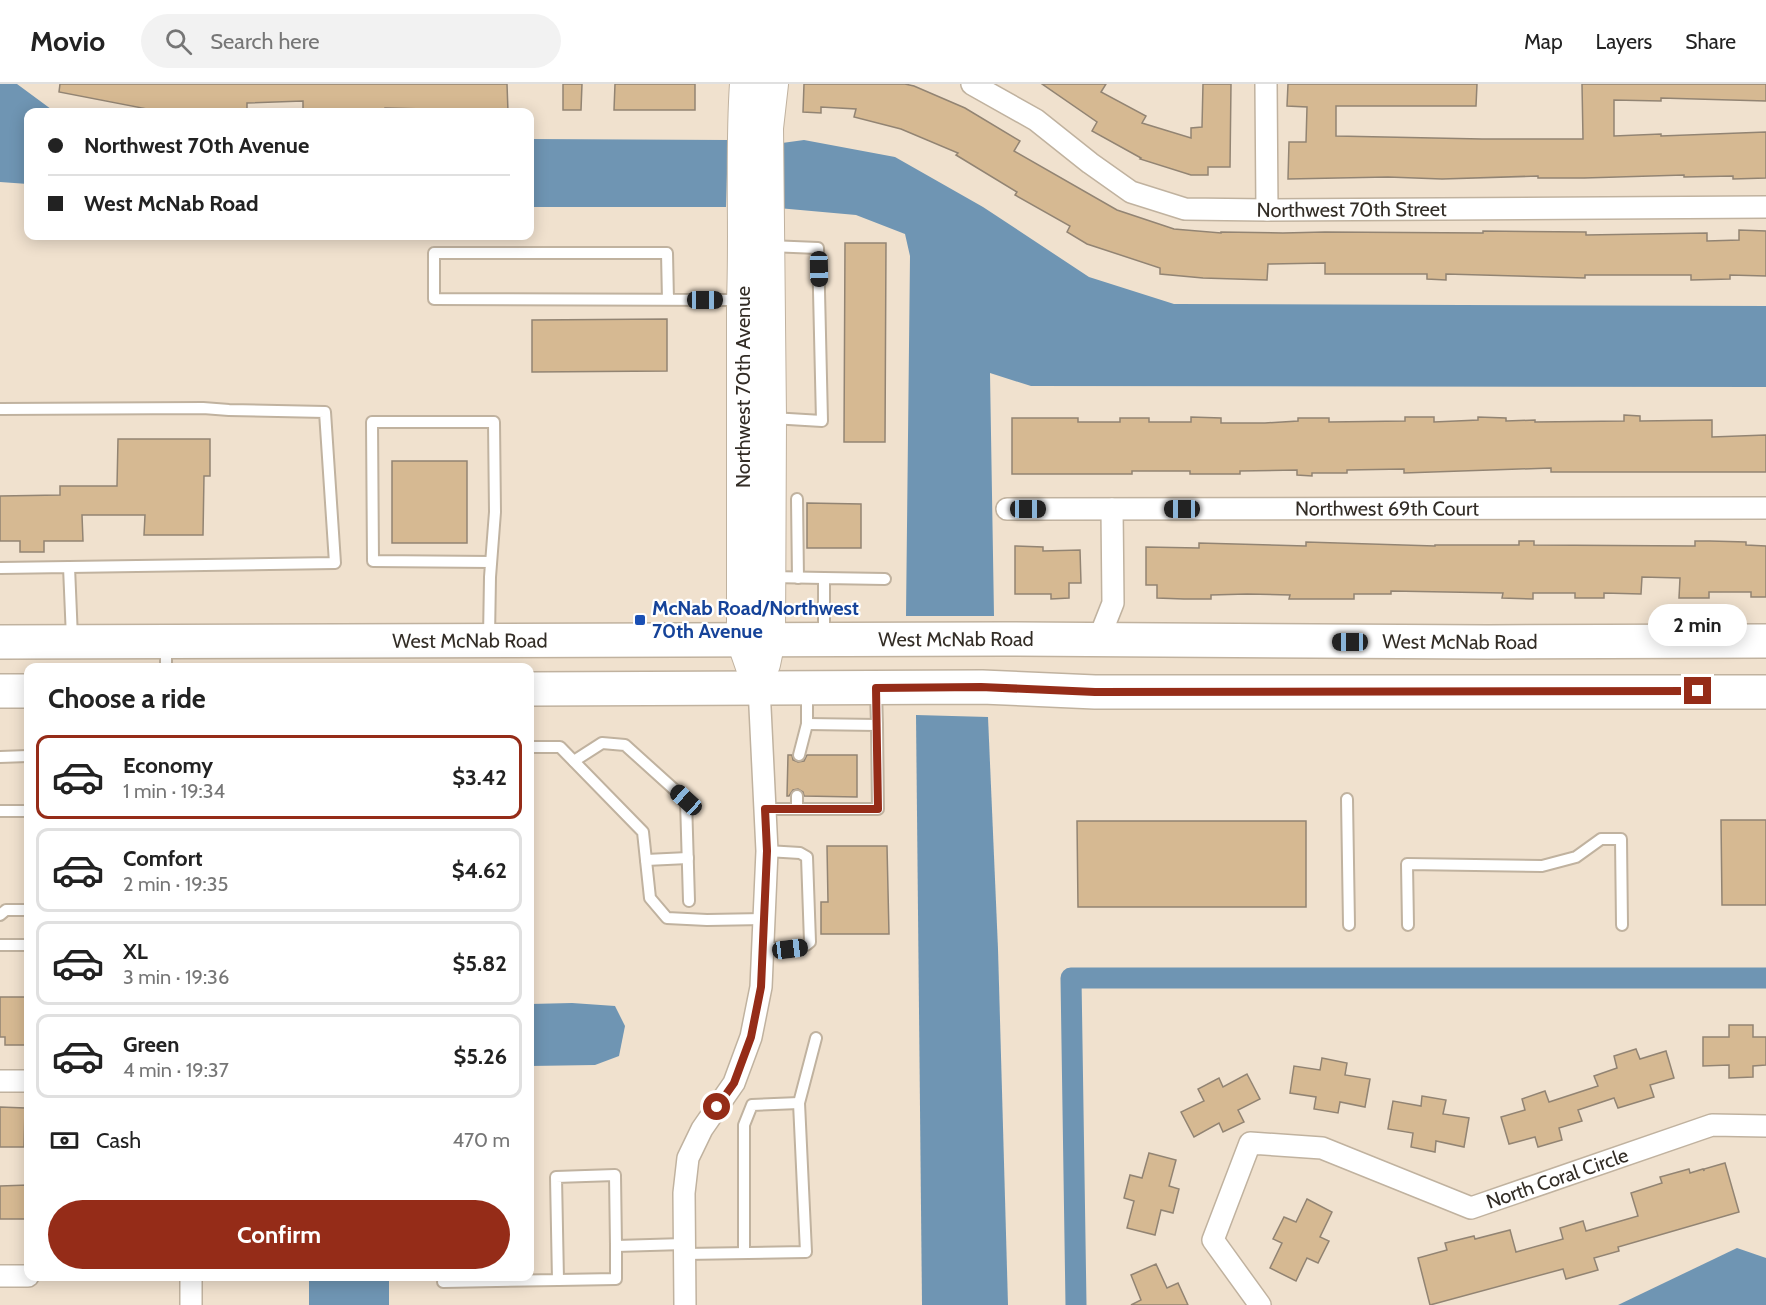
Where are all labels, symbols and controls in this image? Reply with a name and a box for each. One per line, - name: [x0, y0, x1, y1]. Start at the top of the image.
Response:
- search box: [141, 14, 561, 68]
- text: Movio: [30, 24, 105, 58]
- icon: search: [162, 25, 195, 58]
- text: Search here: [210, 28, 320, 55]
- text: Map: [1524, 29, 1563, 54]
- text: Layers: [1596, 29, 1652, 54]
- text: Share: [1685, 29, 1736, 54]
- text: Northwest 70th Avenue: [84, 132, 309, 159]
- text: West McNab Road: [84, 190, 259, 217]
- street label: Northwest 70th Street: [1256, 197, 1447, 222]
- car: [810, 251, 828, 287]
- street label: Northwest 70th Avenue: [731, 286, 755, 488]
- car: [687, 291, 723, 309]
- street label: Northwest 69th Court: [1295, 496, 1479, 521]
- car: [1010, 500, 1046, 518]
- car: [1164, 500, 1200, 518]
- place label: McNab Road/Northwest 70th Avenue: [652, 596, 859, 643]
- callout: 2 min: [1648, 604, 1748, 646]
- marker: McNab Road/Northwest 70th Avenue: [633, 613, 647, 627]
- text: 2 min: [1673, 613, 1722, 637]
- street label: West McNab Road: [878, 627, 1034, 651]
- street label: West McNab Road: [392, 628, 548, 653]
- street label: West McNab Road: [1382, 629, 1538, 654]
- car: [1332, 633, 1368, 651]
- route end: [1684, 677, 1711, 704]
- text: Choose a ride: [48, 682, 206, 715]
- icon: car: [51, 750, 105, 804]
- text: Economy: [123, 752, 213, 779]
- text: $3.42: [452, 764, 507, 791]
- text: 1 min · 19:34: [123, 779, 225, 803]
- car: [667, 781, 705, 819]
- icon: car: [51, 843, 105, 897]
- text: Comfort: [123, 845, 202, 872]
- text: $4.62: [452, 857, 507, 884]
- text: 2 min · 19:35: [123, 872, 228, 896]
- icon: car: [51, 936, 105, 990]
- text: XL: [123, 938, 148, 965]
- car: [771, 938, 809, 960]
- text: $5.82: [453, 950, 507, 977]
- text: 3 min · 19:36: [123, 965, 229, 989]
- icon: car: [51, 1029, 105, 1083]
- text: Green: [123, 1031, 179, 1058]
- text: $5.26: [454, 1043, 507, 1070]
- text: 4 min · 19:37: [123, 1058, 229, 1082]
- route start: [703, 1093, 730, 1120]
- icon: cash: [48, 1124, 81, 1157]
- text: Cash: [96, 1127, 141, 1154]
- text: 470 m: [453, 1128, 510, 1152]
- street label: North Coral Circle: [1483, 1143, 1631, 1214]
- button: Confirm: [48, 1200, 510, 1269]

